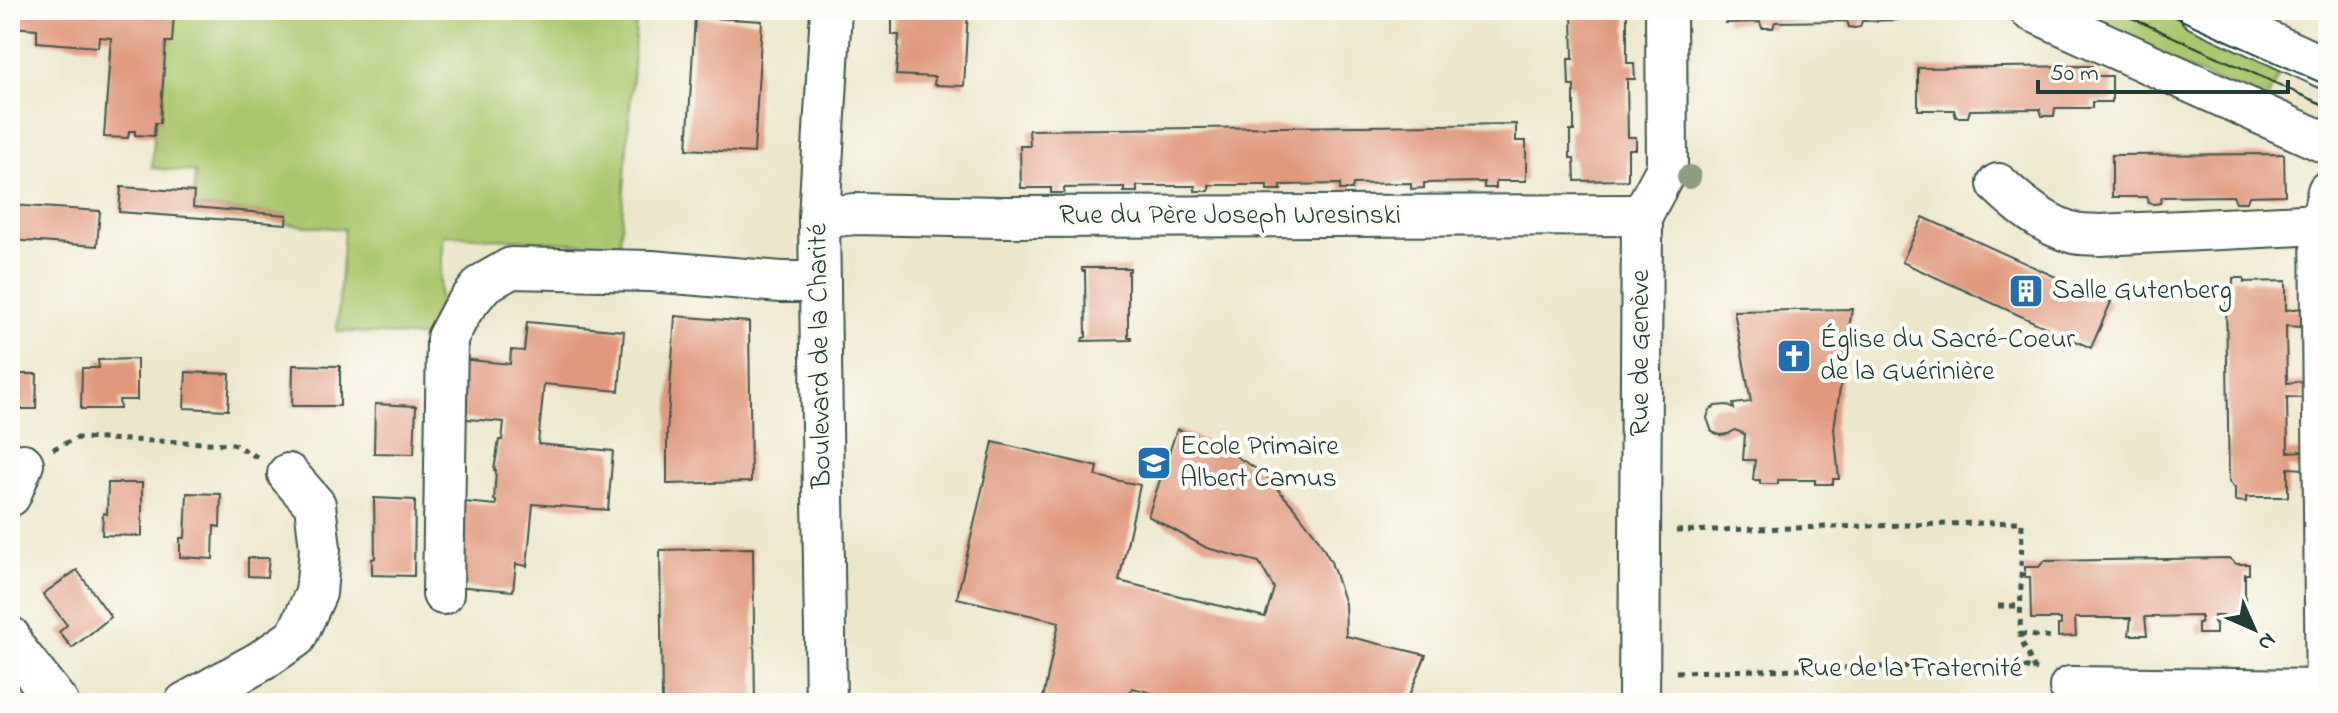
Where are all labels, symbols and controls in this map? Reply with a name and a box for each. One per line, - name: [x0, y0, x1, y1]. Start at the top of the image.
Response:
- scale bar: [2038, 44, 2288, 94]
- text: 50 m: [2050, 57, 2099, 92]
- street label: Rue du Père Joseph Wresinski: [1059, 196, 1401, 237]
- street label: Boulevard de la Charité: [798, 222, 844, 490]
- street label: Rue de Genève: [1621, 269, 1662, 436]
- place label: Salle Gutenberg: [2052, 271, 2232, 312]
- building icon: Salle Gutenberg: [2007, 272, 2045, 310]
- place label: Église du Sacré-Coeur de la Guérinière: [1820, 320, 2075, 393]
- church icon: Église du Sacré-Coeur de la Guérinière: [1775, 337, 1813, 375]
- place label: Ecole Primaire Albert Camus: [1180, 427, 1339, 500]
- school or university icon: Ecole Primaire Albert Camus: [1135, 444, 1173, 482]
- north arrow: [2214, 589, 2294, 669]
- text: N: [2249, 624, 2283, 658]
- street label: Rue de la Fraternité: [1798, 649, 2023, 690]

